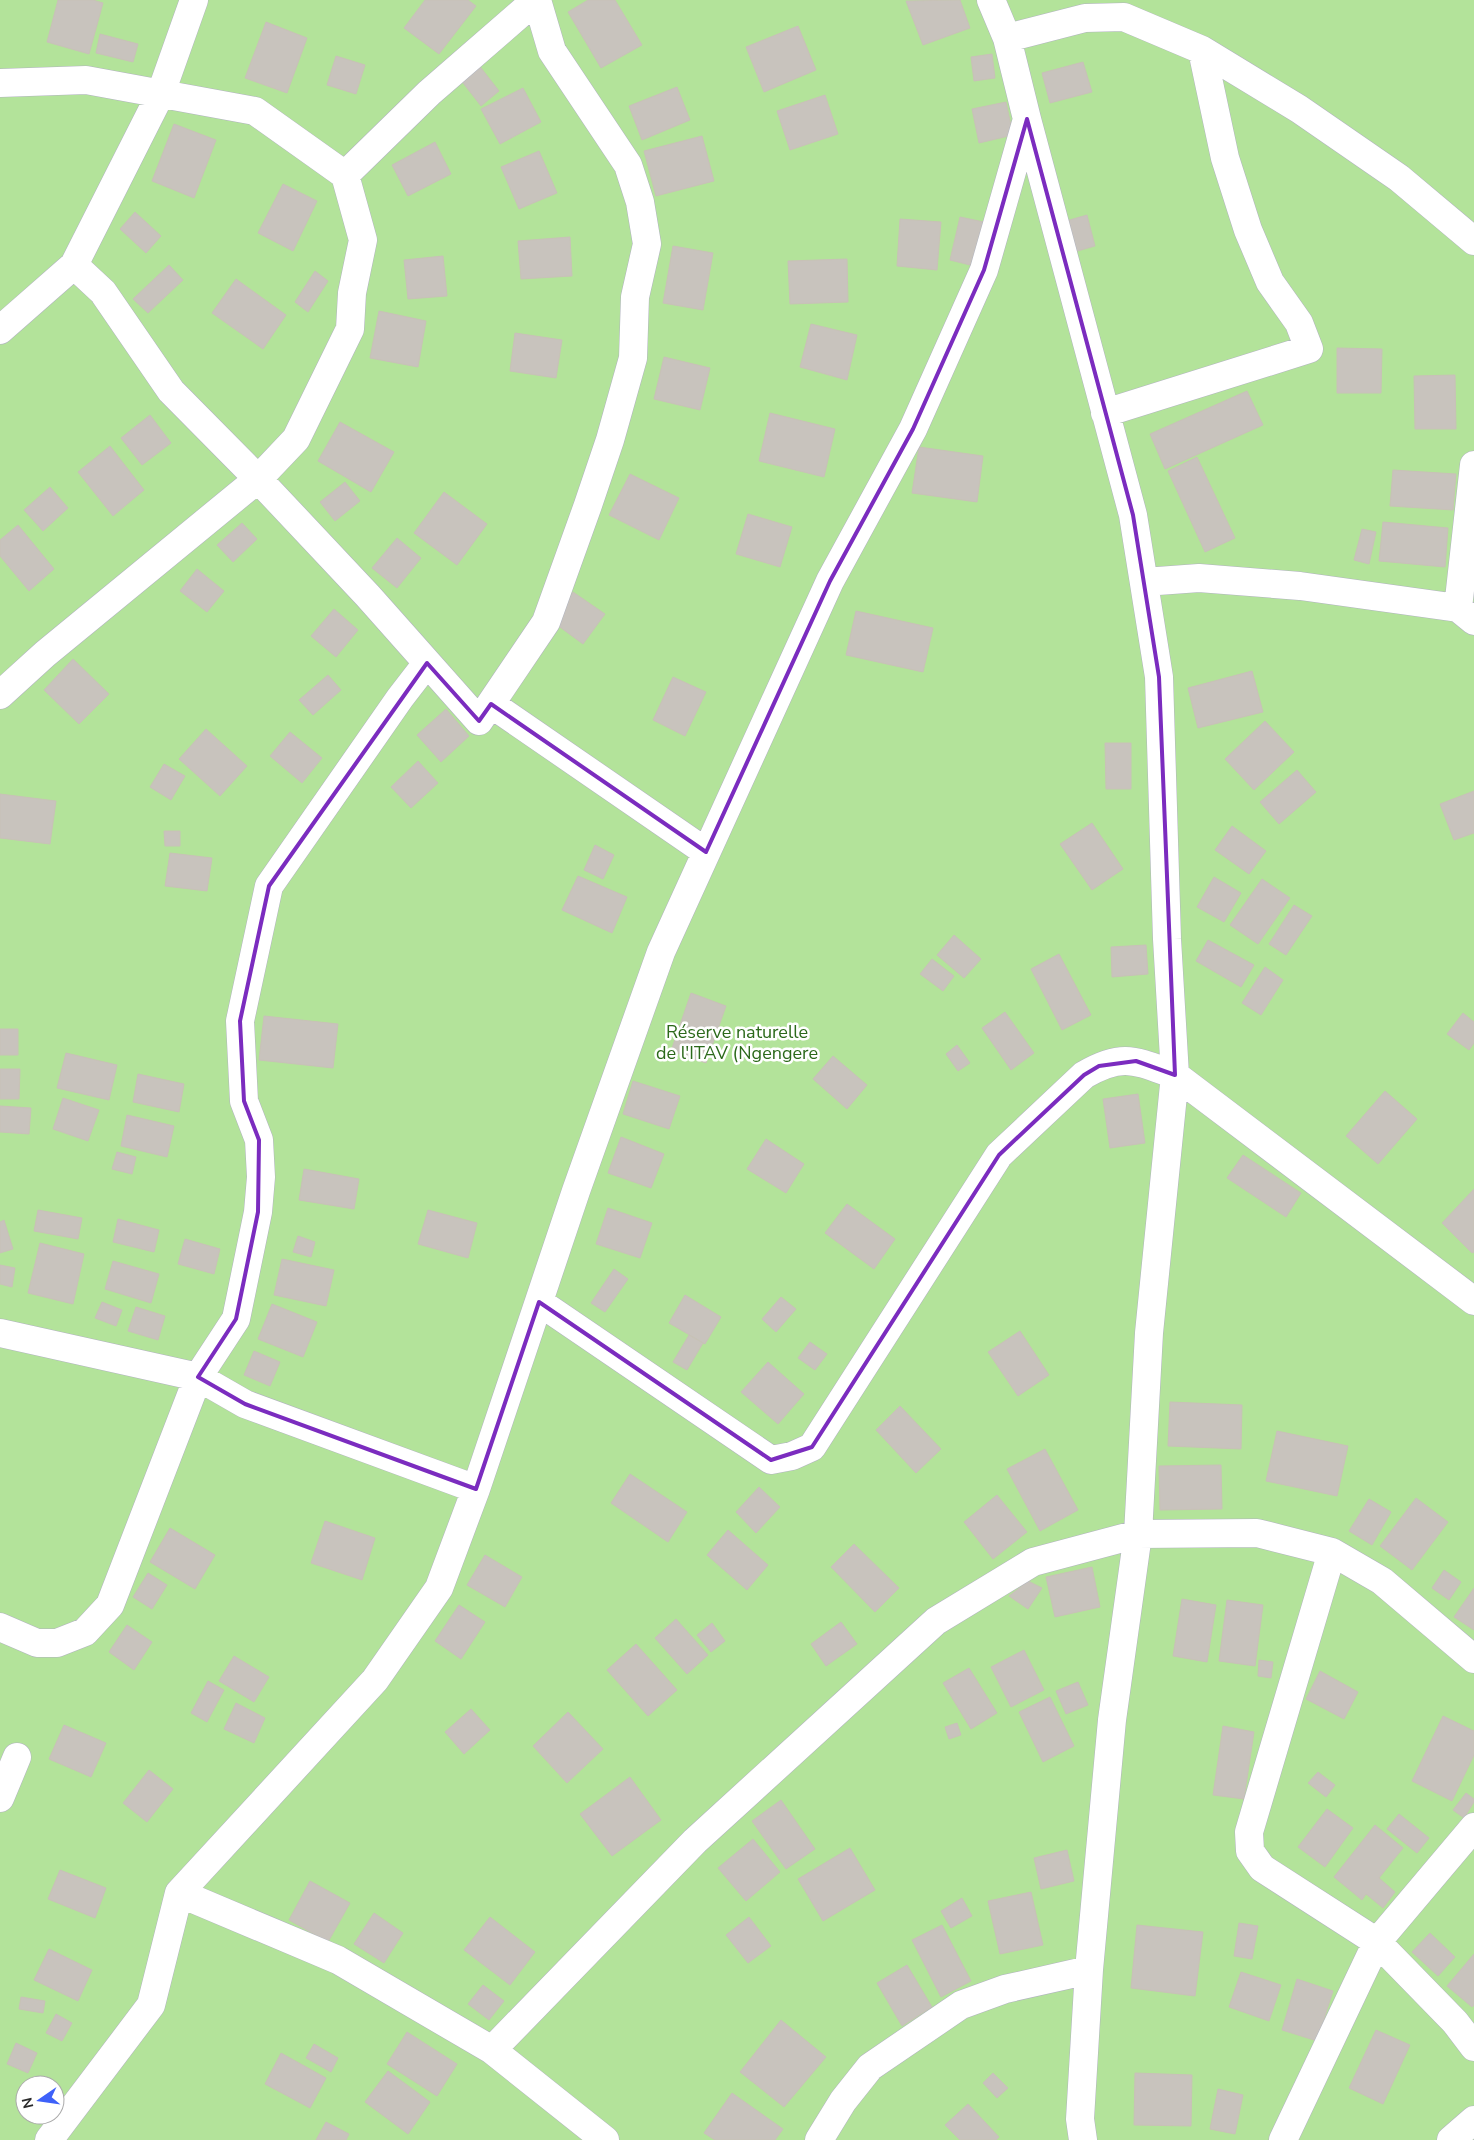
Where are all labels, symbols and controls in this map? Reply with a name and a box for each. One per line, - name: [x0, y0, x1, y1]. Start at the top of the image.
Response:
- park label: Réserve naturelle de l'ITAV (Ngengere: [656, 1020, 818, 1065]
- north arrow: [15, 2075, 65, 2125]
- text: N: [17, 2096, 38, 2110]

